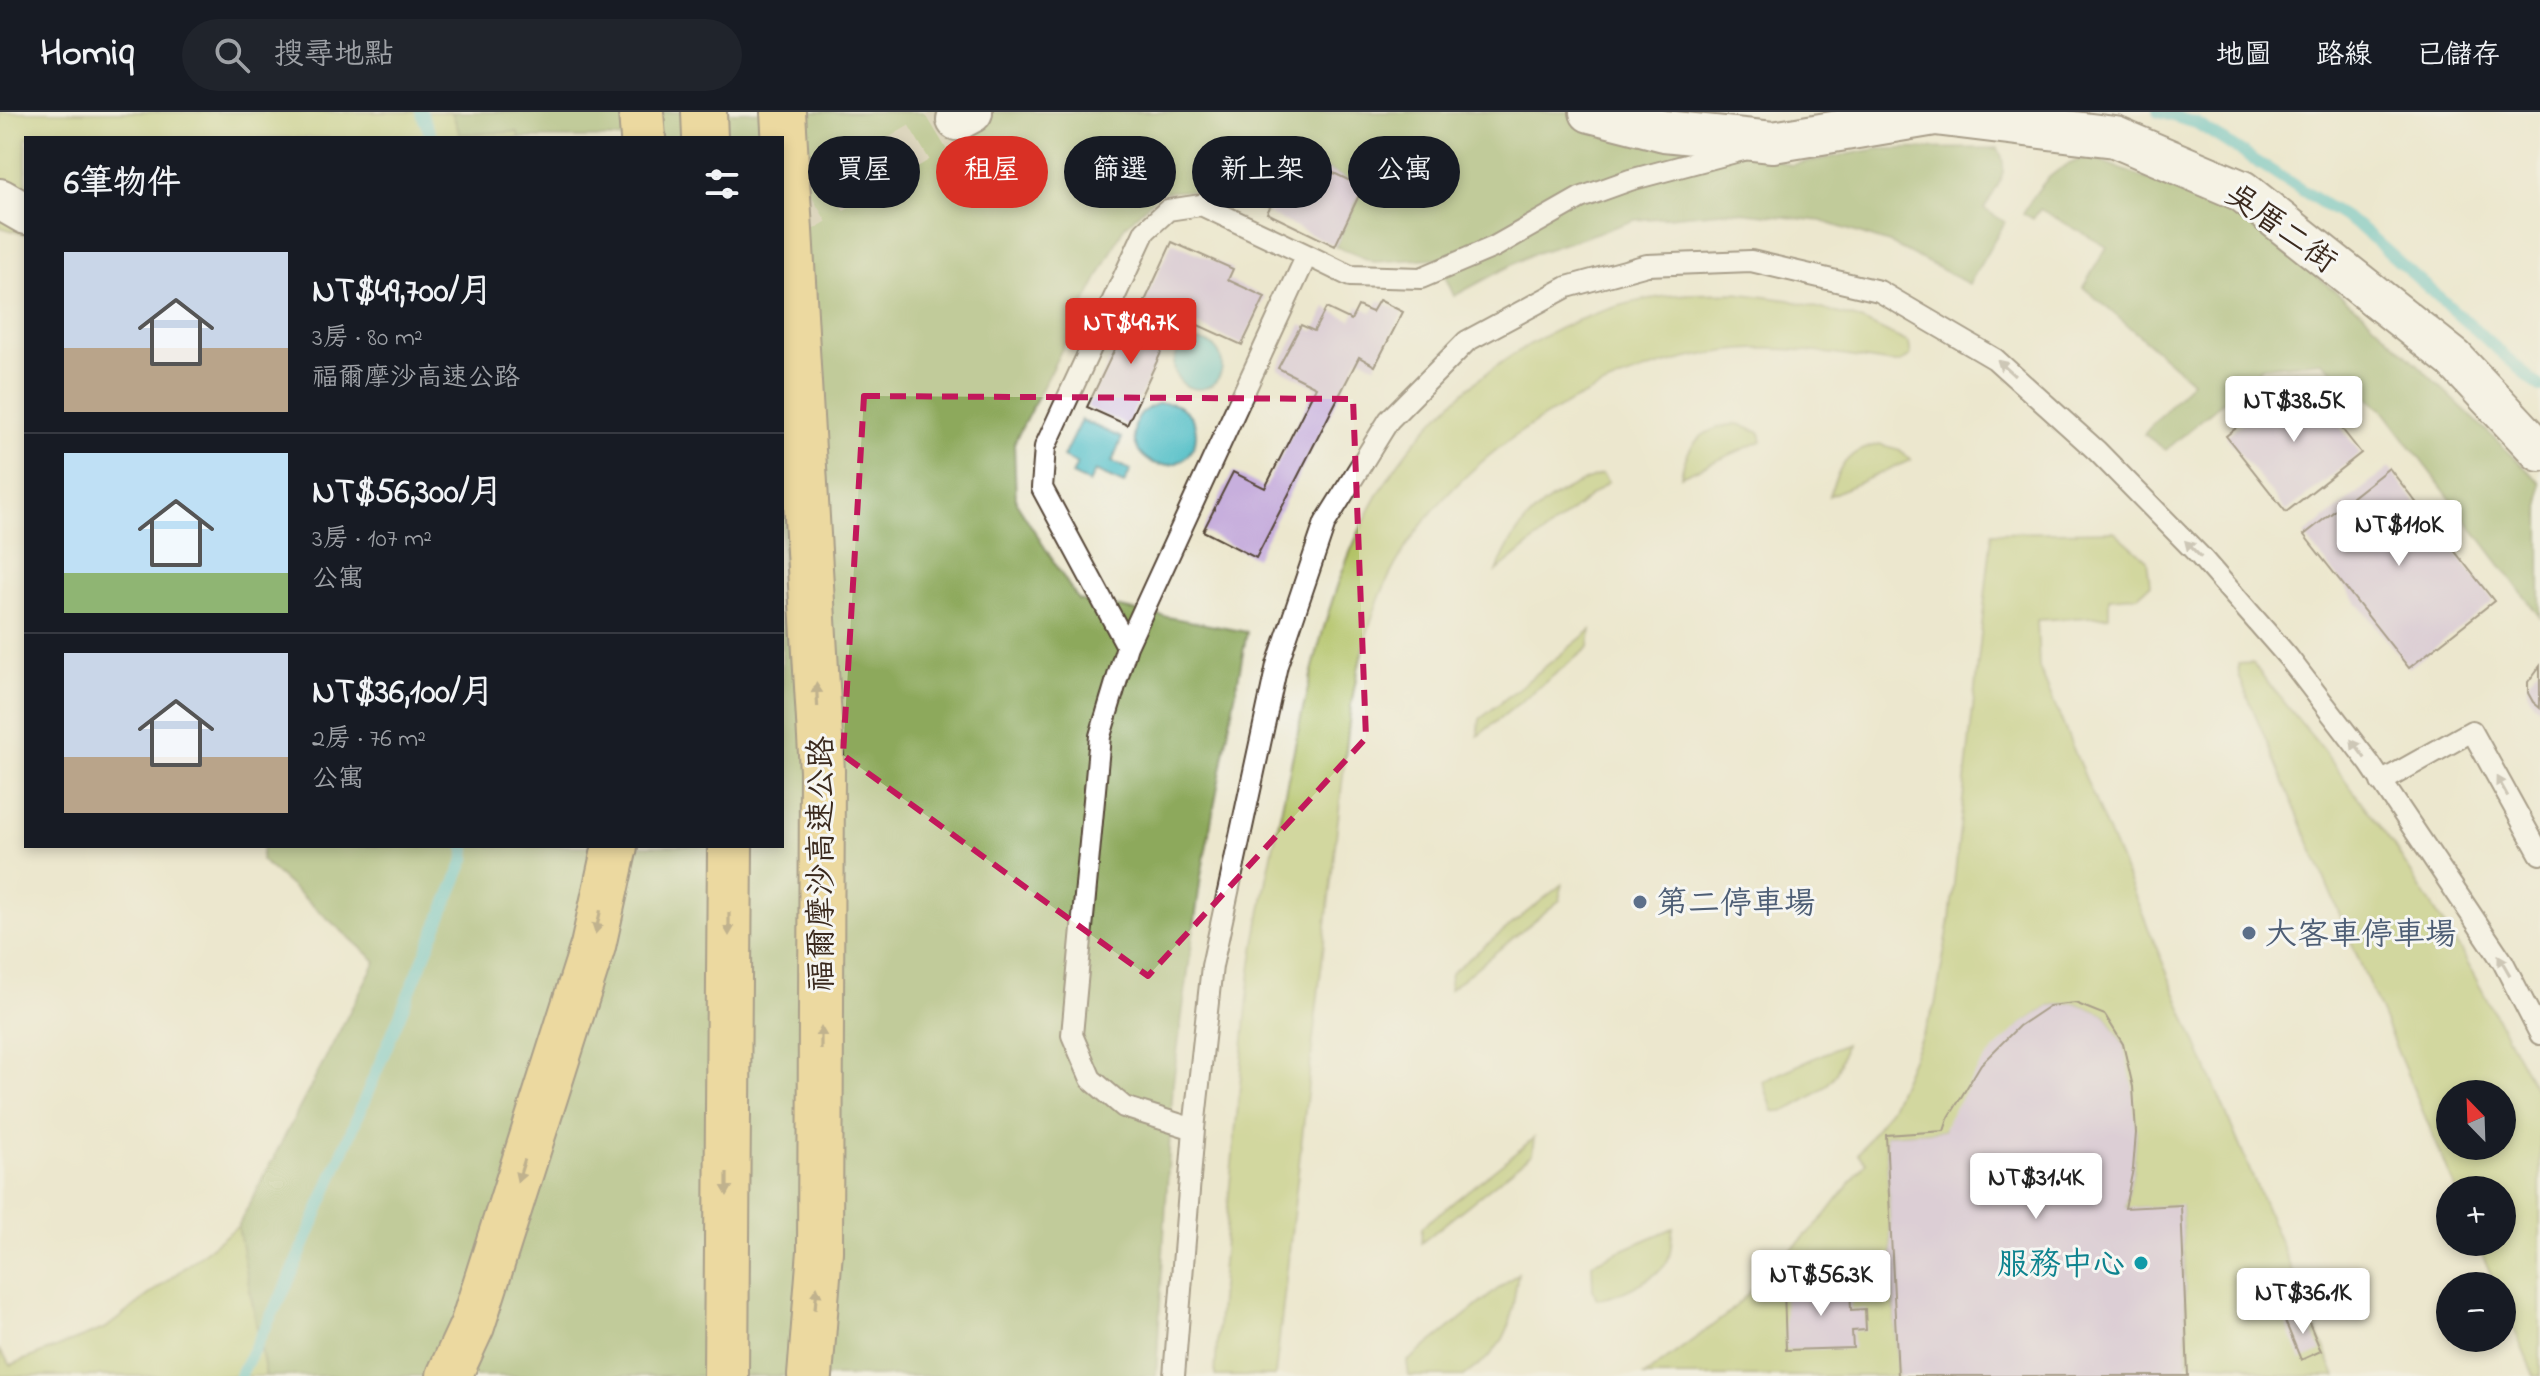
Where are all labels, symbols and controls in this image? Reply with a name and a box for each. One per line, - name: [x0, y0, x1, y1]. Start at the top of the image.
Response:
- search box: [182, 19, 742, 91]
- text: Homiq: [40, 27, 134, 83]
- icon: search: [210, 33, 254, 77]
- text: 搜尋地點: [274, 34, 394, 78]
- text: 地圖: [2216, 36, 2272, 77]
- text: 路線: [2316, 36, 2372, 77]
- text: 已儲存: [2416, 36, 2500, 77]
- chip: 買屋: [808, 136, 920, 208]
- chip: 租屋: [936, 136, 1048, 208]
- chip: 篩選: [1064, 136, 1176, 208]
- chip: 新上架: [1192, 136, 1332, 208]
- chip: 公寓: [1348, 136, 1460, 208]
- text: 6筆物件: [64, 160, 181, 210]
- icon: filters: [700, 162, 744, 206]
- street label: 吳厝二街: [2214, 173, 2346, 286]
- text: NT$49,700/月: [312, 268, 493, 318]
- icon: home: [128, 284, 224, 380]
- pin: NT$49.7K: [1048, 298, 1214, 366]
- text: NT$49.7K: [1083, 305, 1179, 343]
- text: 3房 · 80 m²: [312, 320, 423, 358]
- text: 福爾摩沙高速公路: [312, 360, 520, 398]
- one-way arrow: [1996, 360, 2015, 378]
- pin: NT$38.5K: [2211, 376, 2377, 444]
- text: NT$38.5K: [2243, 383, 2345, 421]
- text: NT$56,300/月: [312, 469, 503, 519]
- icon: home: [128, 485, 224, 581]
- pin: NT$110K: [2325, 500, 2473, 568]
- text: NT$110K: [2355, 507, 2443, 545]
- text: 3房 · 107 m²: [312, 521, 432, 559]
- one-way arrow: [2184, 540, 2202, 559]
- text: 公寓: [312, 561, 364, 599]
- text: NT$36,100/月: [312, 669, 495, 719]
- one-way arrow: [810, 682, 823, 707]
- icon: home: [128, 685, 224, 781]
- text: 2房 · 76 m²: [312, 721, 426, 759]
- street label: 福爾摩沙高速公路: [800, 736, 847, 992]
- one-way arrow: [2351, 739, 2367, 759]
- text: 公寓: [312, 761, 364, 799]
- one-way arrow: [2496, 774, 2509, 797]
- place label: 第二停車場: [1656, 882, 1816, 929]
- marker: 第二停車場: [1631, 893, 1649, 911]
- one-way arrow: [591, 910, 604, 935]
- one-way arrow: [723, 912, 735, 937]
- place label: 大客車停車場: [2265, 913, 2457, 960]
- marker: 大客車停車場: [2240, 924, 2258, 942]
- one-way arrow: [2497, 954, 2511, 976]
- one-way arrow: [815, 1025, 827, 1050]
- north arrow: [2436, 1080, 2516, 1160]
- map controls: [2436, 1080, 2516, 1352]
- pin: NT$31.4K: [1953, 1153, 2119, 1221]
- one-way arrow: [515, 1159, 527, 1183]
- text: NT$31.4K: [1988, 1160, 2084, 1198]
- one-way arrow: [721, 1172, 733, 1197]
- button: +: [2436, 1176, 2516, 1256]
- place label: 服務中心: [1997, 1243, 2125, 1290]
- pin: NT$56.3K: [1738, 1250, 1904, 1318]
- marker: 服務中心: [2132, 1254, 2150, 1272]
- text: NT$56.3K: [1769, 1257, 1873, 1295]
- pin: NT$36.1K: [2220, 1268, 2386, 1336]
- button: −: [2436, 1272, 2516, 1352]
- text: NT$36.1K: [2255, 1275, 2351, 1313]
- one-way arrow: [810, 1285, 823, 1310]

